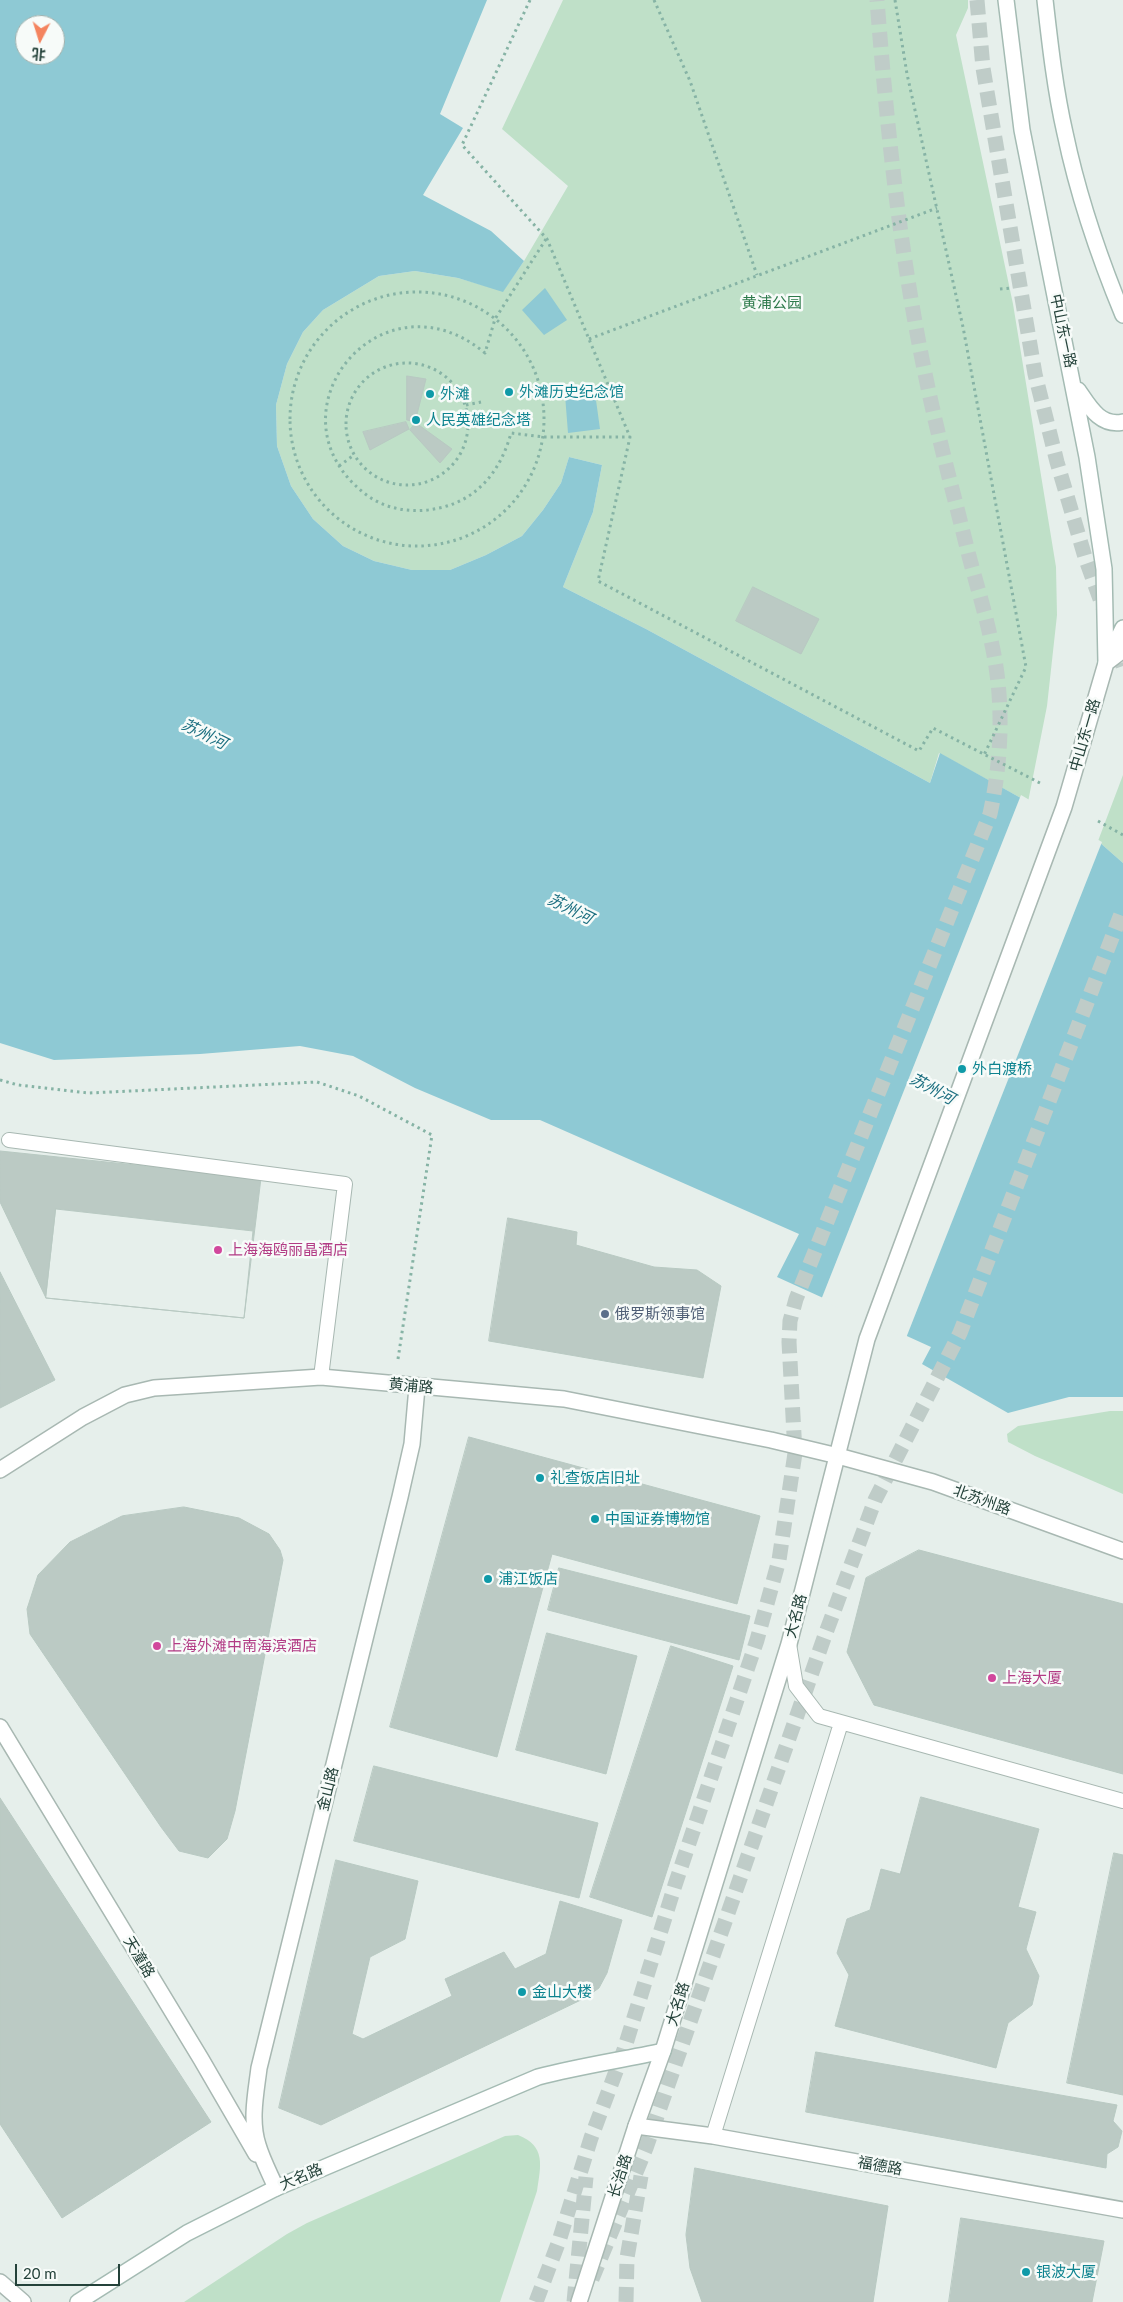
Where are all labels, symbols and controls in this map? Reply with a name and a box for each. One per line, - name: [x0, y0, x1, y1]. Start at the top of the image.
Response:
- north arrow: [15, 15, 65, 65]
- text: 北: [31, 45, 46, 64]
- street label: 中山东一路: [1046, 292, 1080, 370]
- park label: 黄浦公园: [742, 294, 802, 312]
- place label: 外滩历史纪念馆: [519, 383, 624, 401]
- place label: 外滩: [440, 385, 470, 403]
- marker: 外滩历史纪念馆: [503, 386, 515, 398]
- marker: 外滩: [424, 388, 436, 400]
- place label: 人民英雄纪念塔: [426, 411, 531, 429]
- marker: 人民英雄纪念塔: [410, 414, 422, 426]
- street label: 中山东一路: [1066, 696, 1104, 774]
- water label: 苏州河: [178, 715, 230, 753]
- water label: 苏州河: [544, 890, 596, 928]
- place label: 外白渡桥: [972, 1060, 1032, 1078]
- marker: 外白渡桥: [956, 1063, 968, 1075]
- water label: 苏州河: [906, 1069, 958, 1109]
- place label: 上海海鸥丽晶酒店: [228, 1241, 348, 1259]
- marker: 上海海鸥丽晶酒店: [212, 1244, 224, 1256]
- place label: 俄罗斯领事馆: [615, 1305, 705, 1323]
- marker: 俄罗斯领事馆: [599, 1308, 611, 1320]
- street label: 黄浦路: [388, 1375, 434, 1397]
- place label: 礼查饭店旧址: [550, 1469, 640, 1487]
- marker: 礼查饭店旧址: [534, 1472, 546, 1484]
- street label: 北苏州路: [951, 1481, 1013, 1519]
- place label: 中国证券博物馆: [605, 1510, 710, 1528]
- marker: 中国证券博物馆: [589, 1513, 601, 1525]
- place label: 浦江饭店: [498, 1570, 558, 1588]
- marker: 浦江饭店: [482, 1573, 494, 1585]
- street label: 大名路: [781, 1592, 811, 1640]
- place label: 上海外滩中南海滨酒店: [167, 1637, 317, 1655]
- marker: 上海外滩中南海滨酒店: [151, 1640, 163, 1652]
- place label: 上海大厦: [1002, 1669, 1062, 1687]
- marker: 上海大厦: [986, 1672, 998, 1684]
- street label: 金山路: [314, 1765, 342, 1813]
- street label: 天潼路: [120, 1933, 158, 1981]
- street label: 大名路: [663, 1980, 693, 2028]
- place label: 金山大楼: [532, 1983, 592, 2001]
- marker: 金山大楼: [516, 1986, 528, 1998]
- street label: 长治路: [604, 2152, 636, 2200]
- street label: 福德路: [856, 2153, 904, 2179]
- street label: 大名路: [277, 2160, 325, 2194]
- scale bar: [18, 2254, 122, 2286]
- place label: 银波大厦: [1036, 2263, 1096, 2281]
- text: 20 m: [23, 2264, 57, 2282]
- marker: 银波大厦: [1020, 2266, 1032, 2278]

